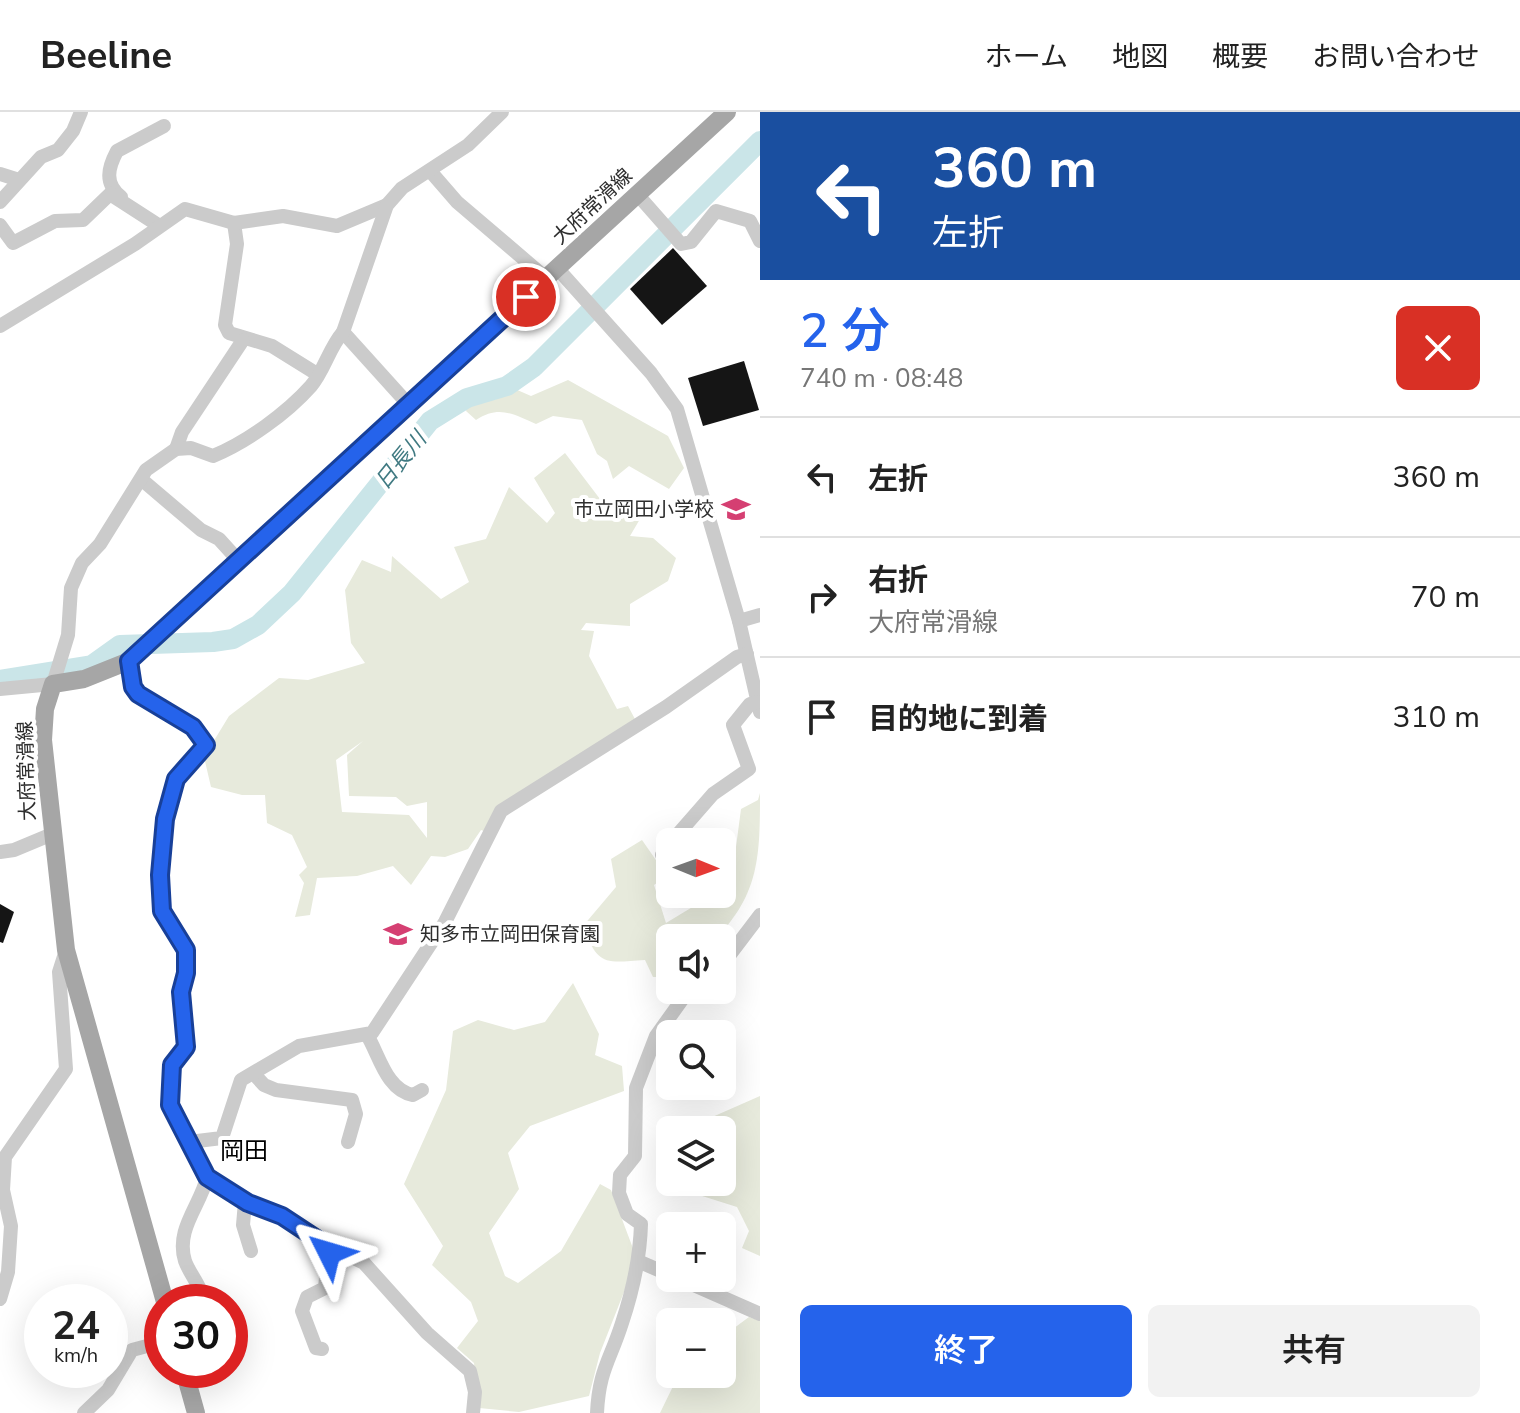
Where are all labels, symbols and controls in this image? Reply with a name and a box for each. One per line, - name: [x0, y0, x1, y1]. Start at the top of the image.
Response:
- text: Beeline: [40, 30, 172, 81]
- text: ホーム: [985, 38, 1068, 76]
- text: 地図: [1112, 38, 1168, 76]
- text: 概要: [1212, 38, 1268, 76]
- text: お問い合わせ: [1312, 38, 1480, 76]
- text: 360 m: [932, 130, 1097, 207]
- icon: left: [800, 144, 904, 248]
- street label: 大府常滑線: [547, 162, 638, 250]
- text: 左折: [932, 209, 1004, 258]
- pin: [492, 263, 560, 331]
- icon: arrive: [504, 275, 548, 319]
- text: 2 分: [800, 298, 889, 364]
- button: close: [1396, 306, 1480, 390]
- text: 740 m · 08:48: [800, 361, 963, 396]
- water label: 日長川: [368, 424, 434, 496]
- icon: left: [800, 455, 844, 499]
- text: 360 m: [1393, 457, 1480, 498]
- text: 左折: [868, 459, 928, 500]
- school or university icon: 市立岡田小学校: [721, 494, 751, 524]
- place label: 市立岡田小学校: [574, 496, 714, 523]
- text: 右折: [868, 560, 928, 601]
- icon: right: [800, 575, 844, 619]
- text: 70 m: [1411, 577, 1480, 618]
- text: 大府常滑線: [868, 605, 998, 640]
- icon: arrive: [800, 695, 844, 739]
- text: 310 m: [1393, 697, 1480, 738]
- text: 目的地に到着: [868, 699, 1048, 740]
- street label: 大府常滑線: [11, 721, 42, 821]
- north arrow: [656, 828, 736, 908]
- map controls: [656, 828, 736, 1388]
- school or university icon: 知多市立岡田保育園: [383, 919, 413, 949]
- place label: 知多市立岡田保育園: [420, 921, 600, 948]
- button: sound: [656, 924, 736, 1004]
- button: search: [656, 1020, 736, 1100]
- button: layers: [656, 1116, 736, 1196]
- district label: 岡田: [220, 1135, 268, 1167]
- position arrow: [287, 1211, 371, 1295]
- button: +: [656, 1212, 736, 1292]
- speed limit sign: 30: [144, 1284, 248, 1388]
- text: 24: [52, 1299, 100, 1353]
- button: 終了: [800, 1305, 1132, 1397]
- button: 共有: [1148, 1305, 1480, 1397]
- button: −: [656, 1308, 736, 1388]
- text: km/h: [54, 1342, 98, 1369]

